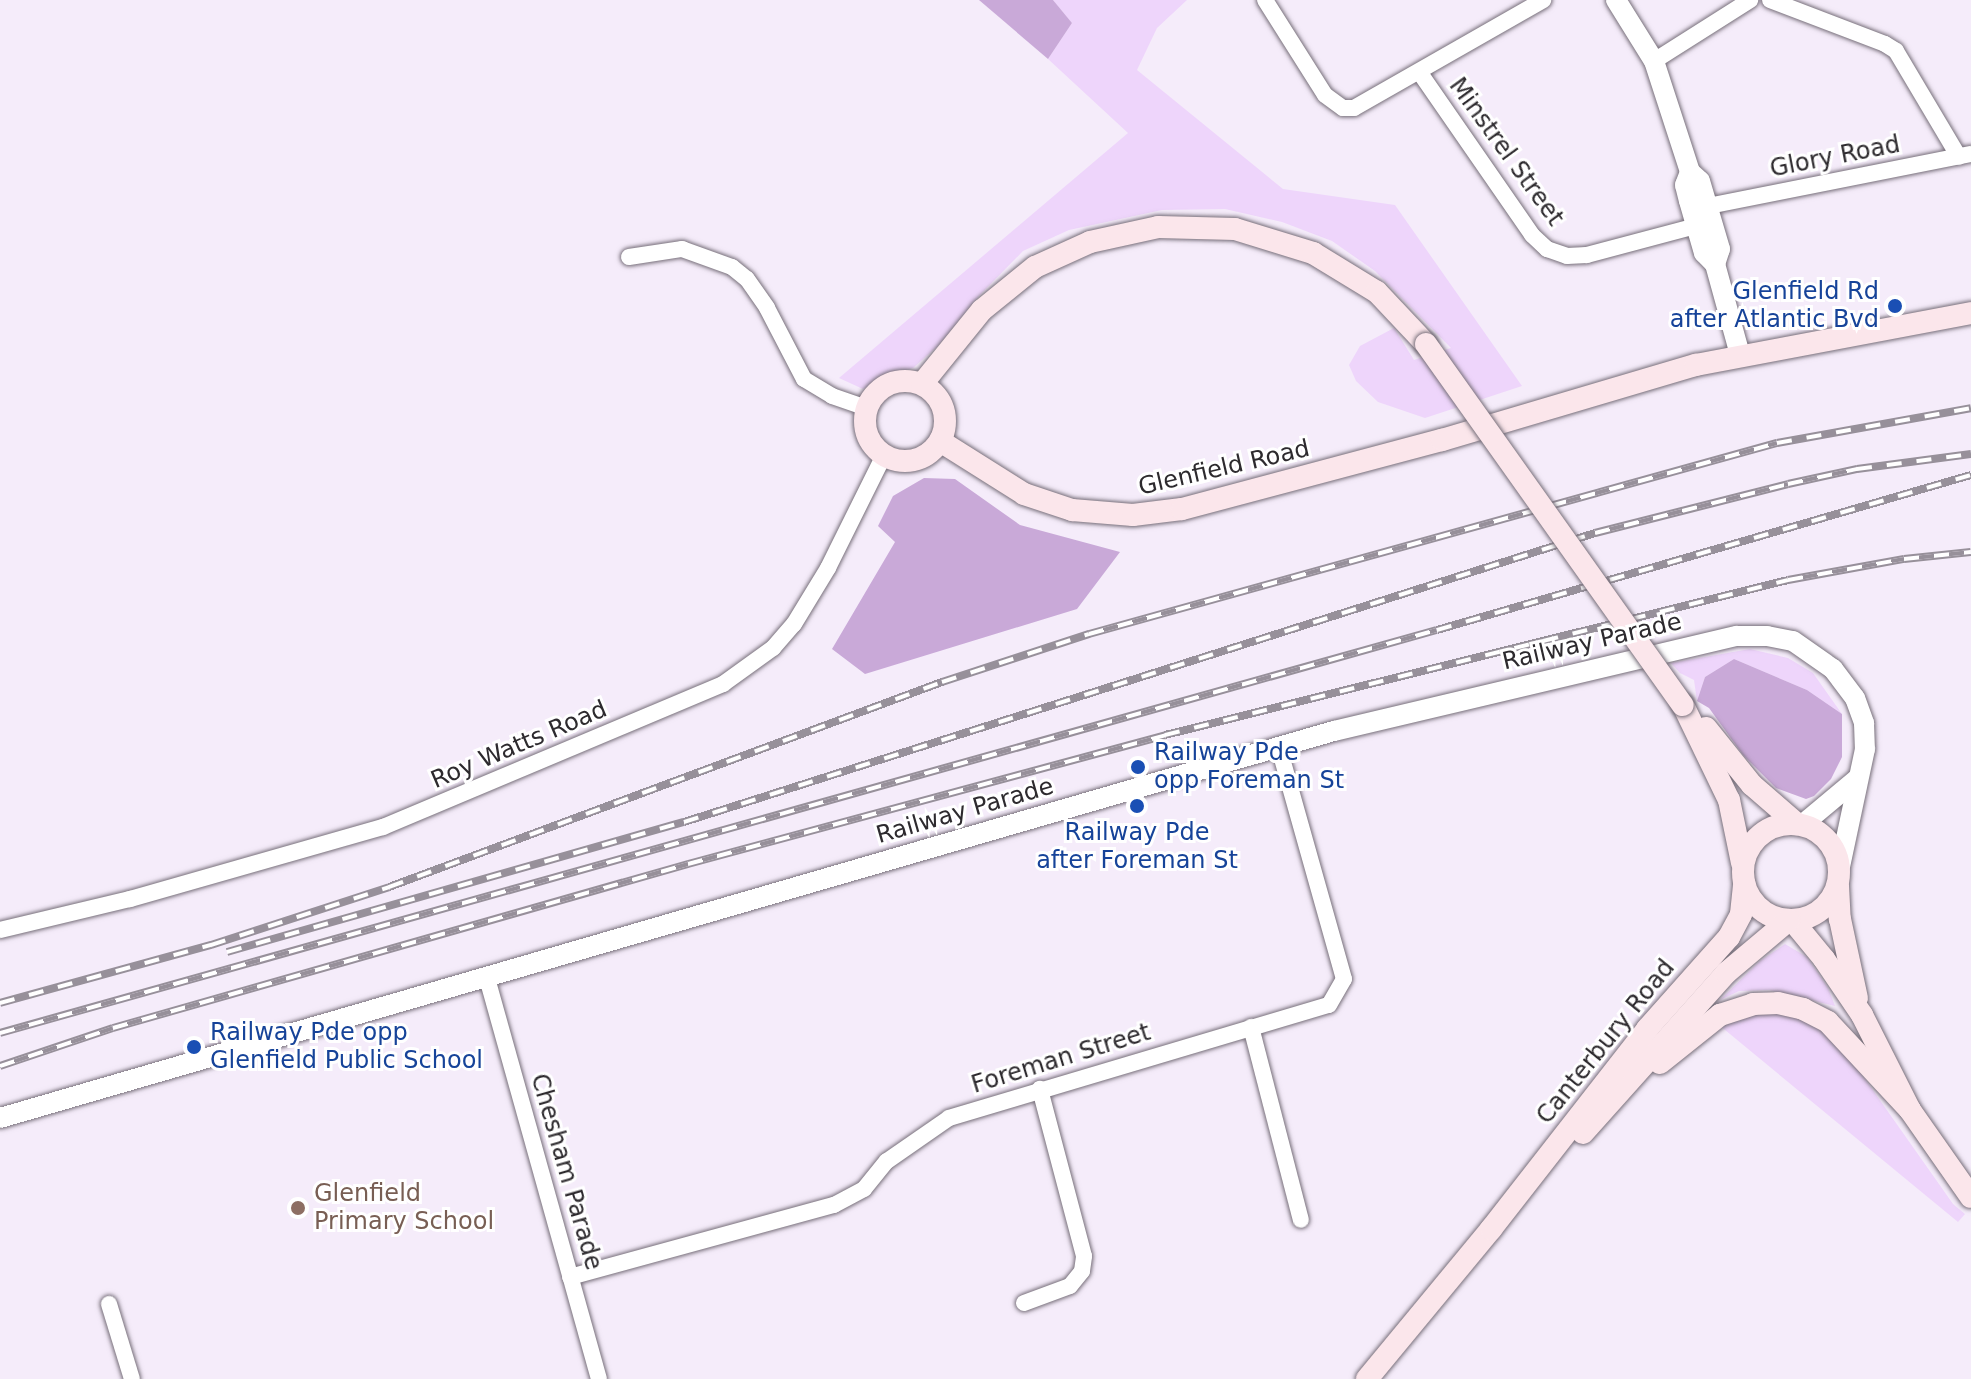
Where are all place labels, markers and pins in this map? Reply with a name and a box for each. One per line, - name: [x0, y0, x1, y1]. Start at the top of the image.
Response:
- place label: Glenfield Rd after Atlantic Bvd: [1670, 278, 1879, 334]
- marker: Glenfield Rd after Atlantic Bvd: [1886, 297, 1904, 315]
- place label: Railway Pde opp Foreman St: [1154, 739, 1344, 795]
- marker: Railway Pde opp Foreman St: [1129, 758, 1147, 776]
- marker: Railway Pde after Foreman St: [1128, 797, 1146, 815]
- place label: Railway Pde after Foreman St: [1036, 819, 1238, 875]
- place label: Railway Pde opp Glenfield Public School: [210, 1019, 483, 1075]
- marker: Railway Pde opp Glenfield Public School: [185, 1038, 203, 1056]
- place label: Glenfield Primary School: [314, 1180, 494, 1236]
- marker: Glenfield Primary School: [289, 1199, 307, 1217]

